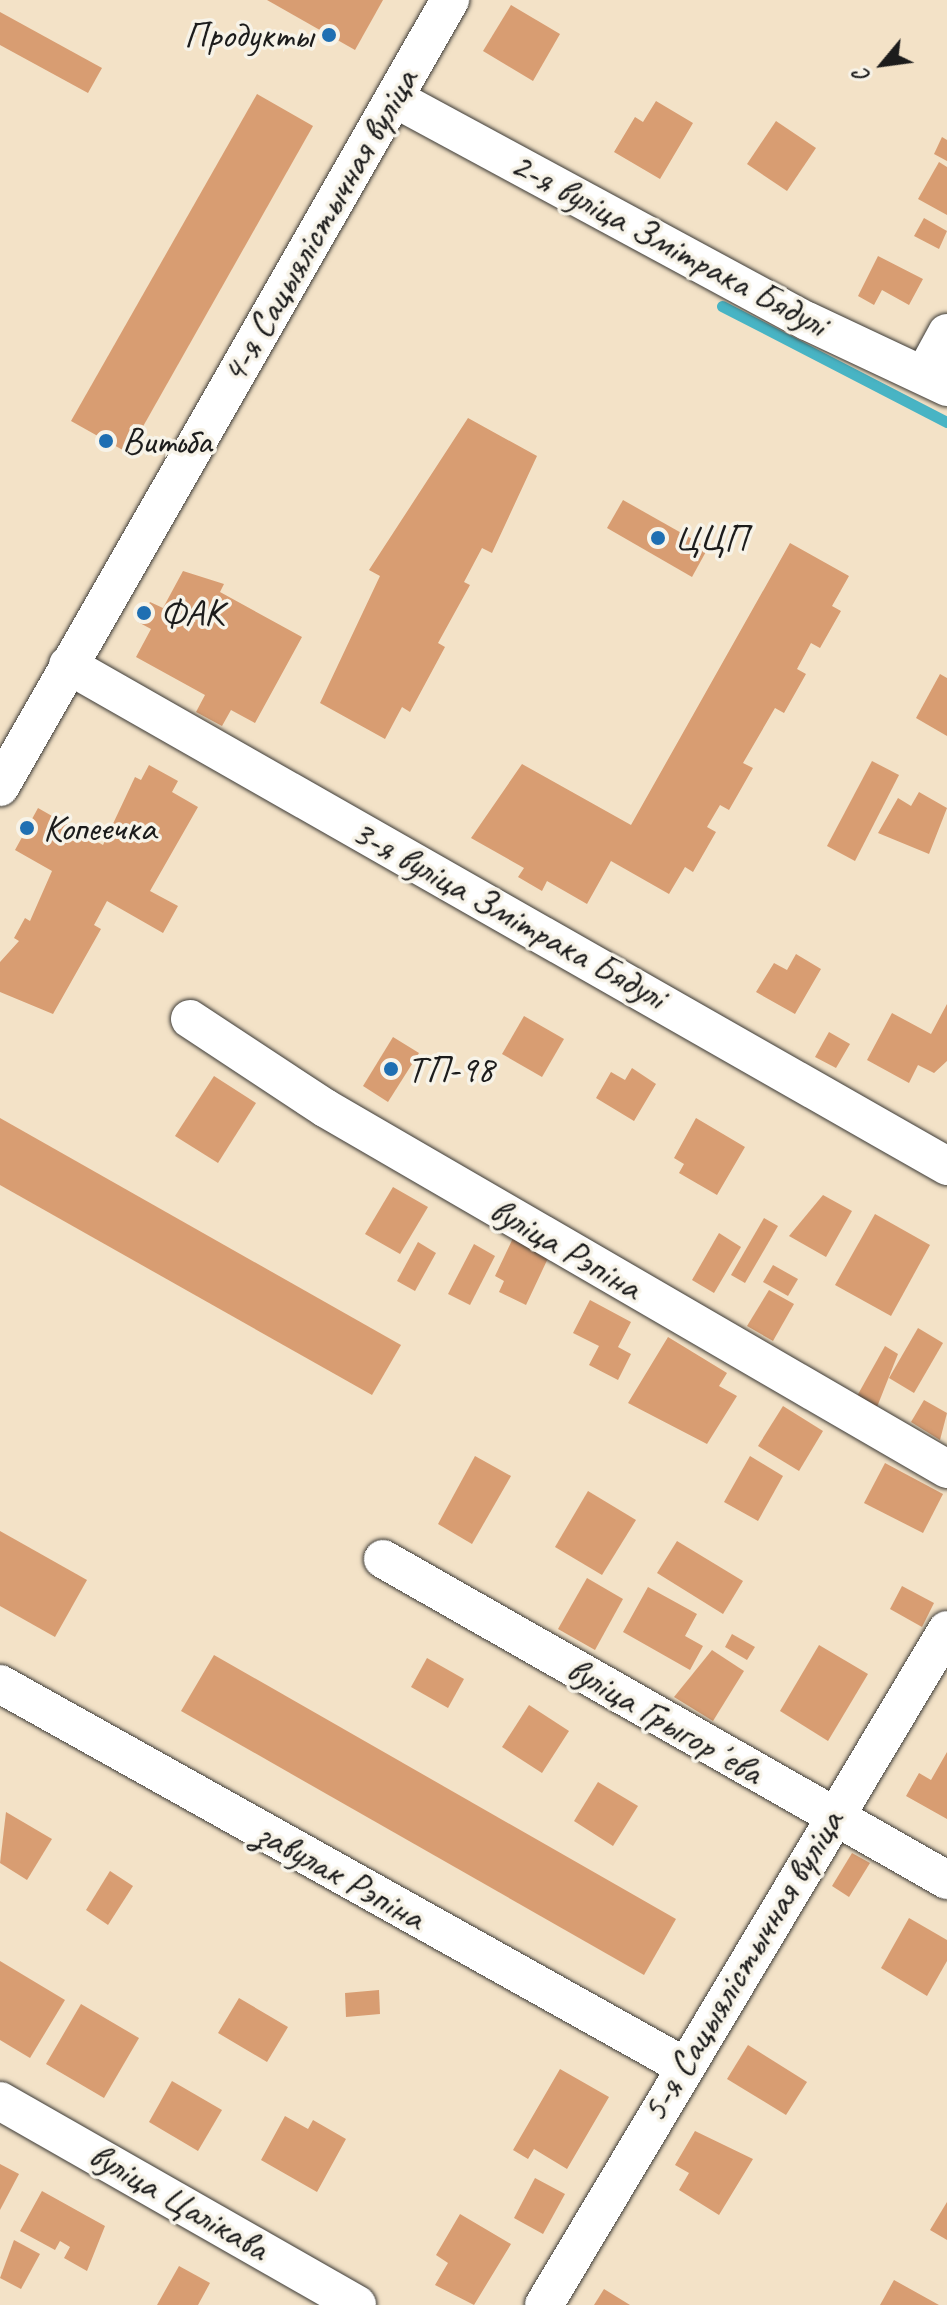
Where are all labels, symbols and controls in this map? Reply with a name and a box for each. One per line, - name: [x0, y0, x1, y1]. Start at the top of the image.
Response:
- place label: Продукты: [184, 12, 313, 58]
- north arrow: [843, 24, 923, 104]
- marker: Продукты: [320, 26, 338, 44]
- street label: 4-я Сацыялістычная вуліца: [211, 61, 427, 391]
- text: С: [847, 64, 877, 87]
- street label: 2-я вуліца Змітрака Бядулі: [504, 142, 834, 346]
- place label: Витьба: [122, 418, 211, 464]
- marker: Витьба: [97, 432, 115, 450]
- place label: ЦЦП: [674, 515, 747, 561]
- marker: ЦЦП: [649, 529, 667, 547]
- place label: ФАК: [160, 590, 223, 636]
- marker: ФАК: [135, 604, 153, 622]
- place label: Копеечка: [43, 805, 156, 851]
- street label: 3-я вуліца Змітрака Бядулі: [345, 809, 673, 1019]
- marker: Копеечка: [18, 819, 36, 837]
- place label: ТП-98: [407, 1046, 494, 1092]
- marker: ТП-98: [382, 1060, 400, 1078]
- street label: вуліца Рэпіна: [482, 1186, 650, 1310]
- street label: вуліца Грыгорʼева: [560, 1646, 770, 1794]
- street label: 5-я Сацыялістычная вуліца: [631, 1802, 853, 2130]
- street label: завулак Рэпіна: [249, 1810, 433, 1940]
- street label: вуліца Цалікава: [79, 2130, 279, 2272]

